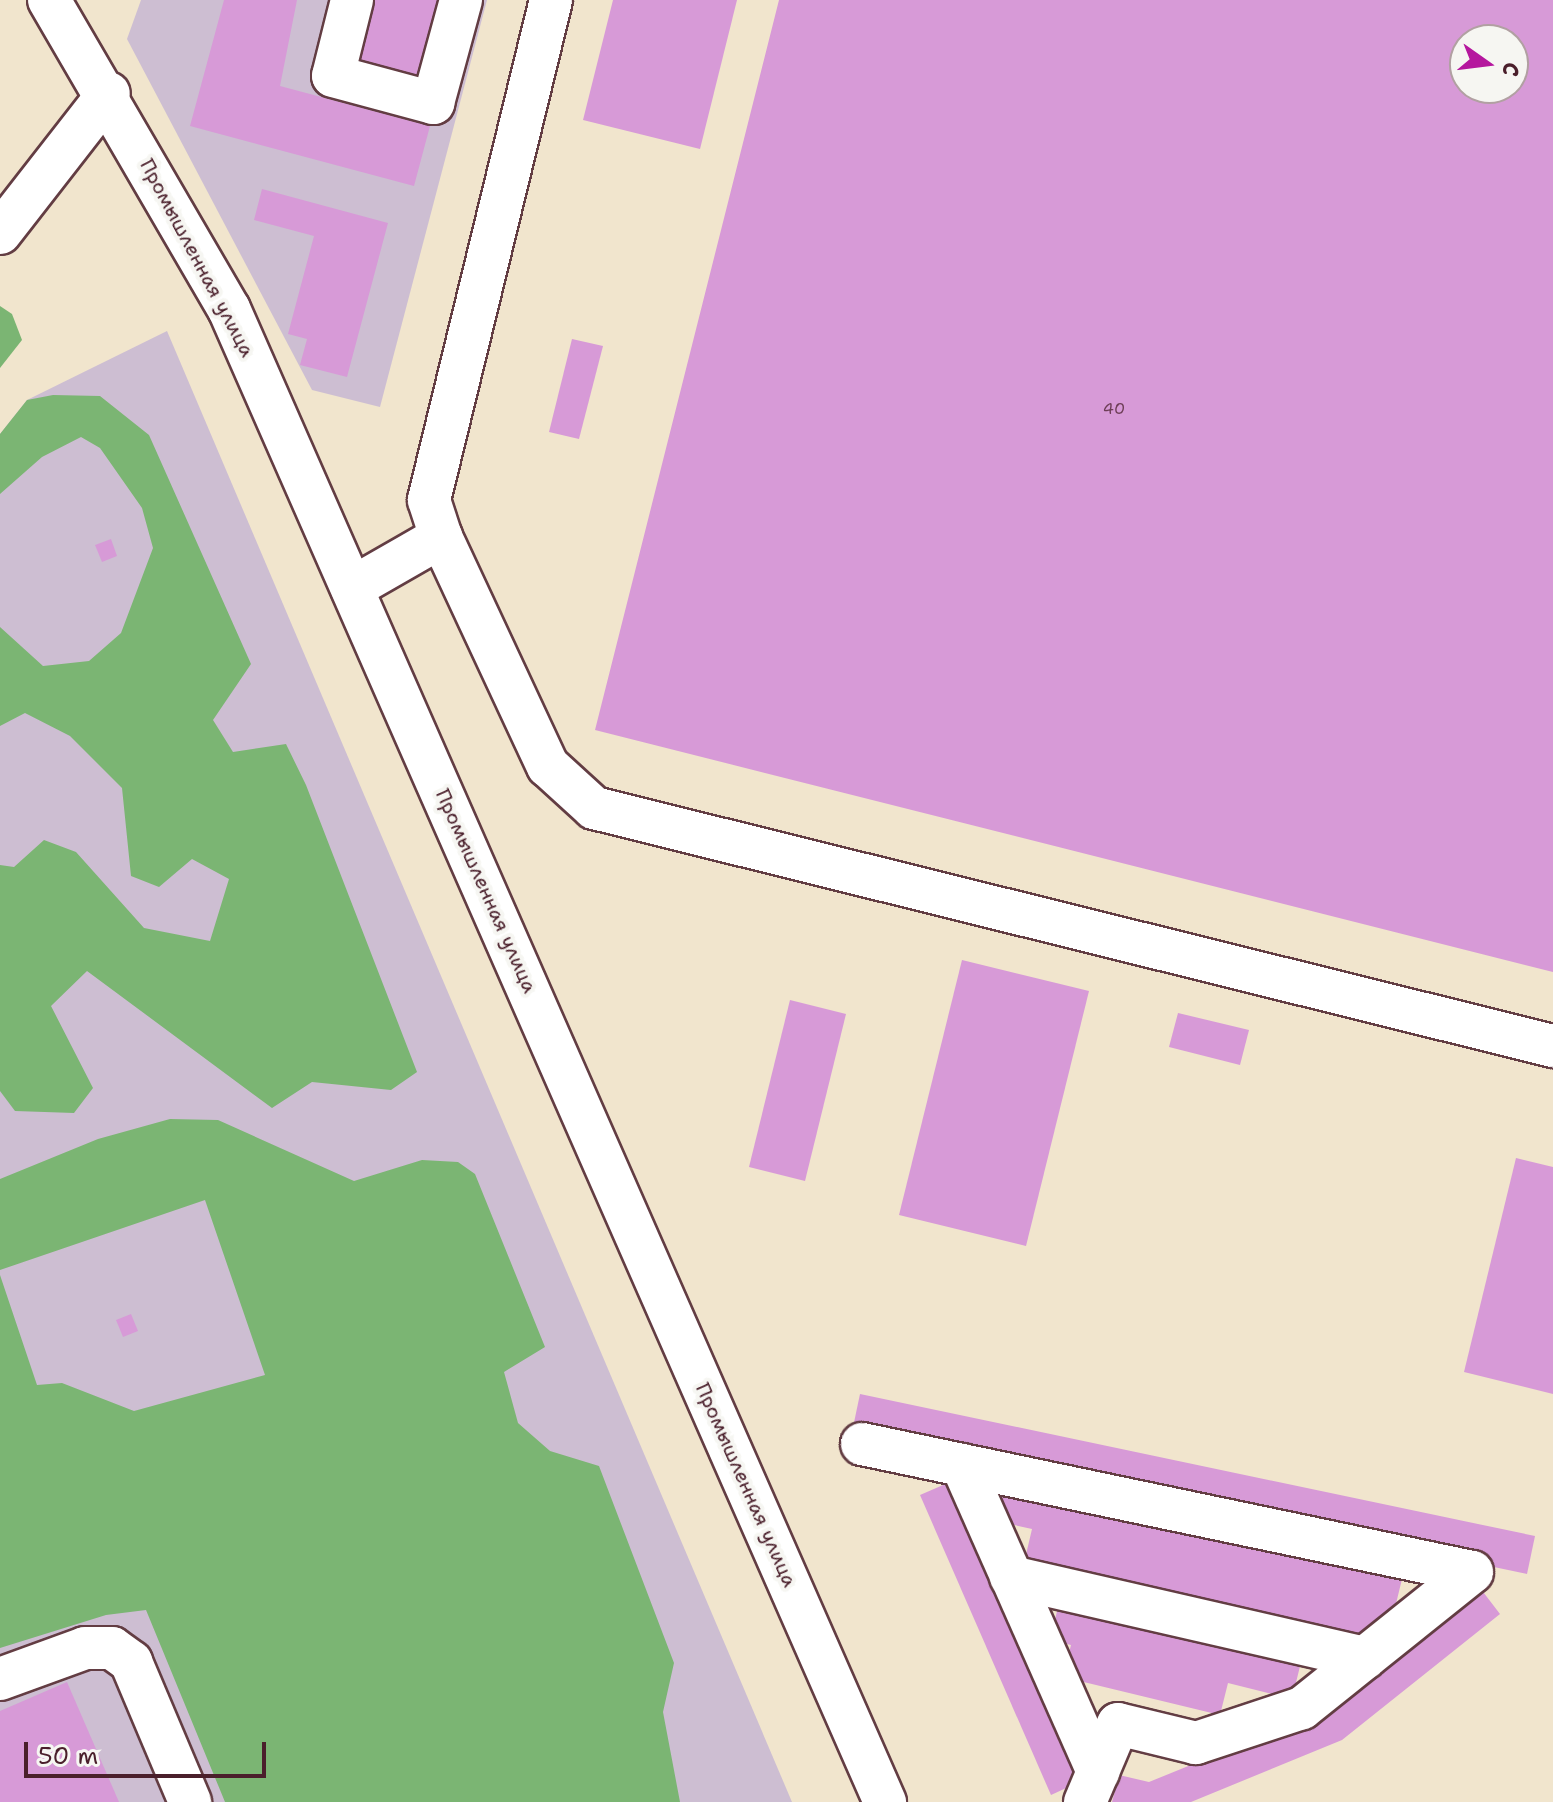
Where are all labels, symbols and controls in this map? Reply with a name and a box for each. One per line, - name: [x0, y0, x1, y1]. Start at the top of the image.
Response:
- north arrow: [1449, 24, 1529, 104]
- text: С: [1495, 59, 1527, 80]
- street label: Промышленная улица: [135, 155, 259, 361]
- house number: 40: [1103, 399, 1125, 419]
- street label: Промышленная улица: [430, 785, 542, 997]
- street label: Промышленная улица: [690, 1379, 802, 1591]
- scale bar: [28, 1726, 270, 1776]
- text: 50 m: [38, 1740, 98, 1772]

